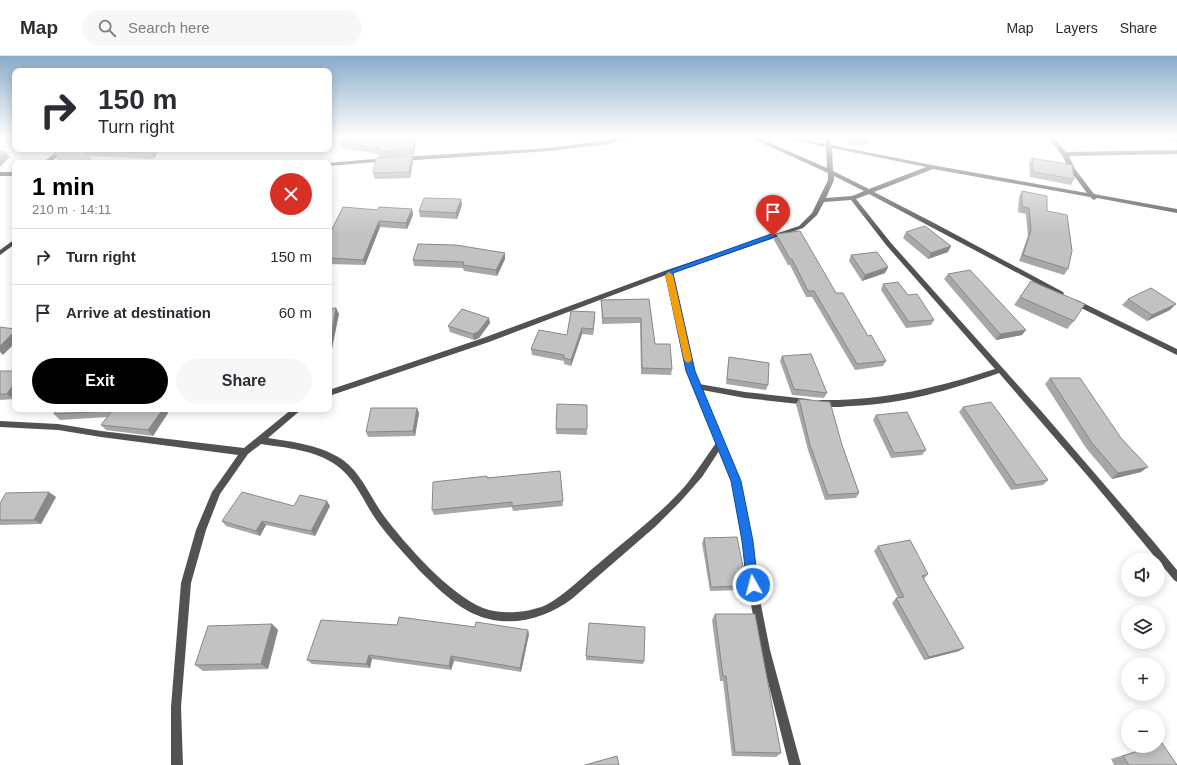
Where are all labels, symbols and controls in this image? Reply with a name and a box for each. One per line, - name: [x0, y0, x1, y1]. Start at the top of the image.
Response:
- search box: [82, 10, 362, 46]
- text: Map: [20, 17, 58, 38]
- icon: search: [96, 17, 118, 39]
- text: Search here: [128, 19, 210, 36]
- text: Map: [1006, 20, 1034, 36]
- text: Layers: [1056, 20, 1098, 36]
- text: Share: [1120, 20, 1157, 36]
- icon: right: [32, 84, 84, 136]
- text: 150 m: [98, 84, 177, 115]
- text: Turn right: [98, 117, 174, 137]
- text: 1 min: [32, 173, 95, 200]
- button: close: [270, 173, 312, 215]
- pin: [756, 195, 790, 236]
- icon: arrive: [762, 201, 784, 223]
- text: 210 m · 14:11: [32, 202, 111, 217]
- icon: right: [32, 246, 54, 268]
- text: Turn right: [66, 248, 136, 265]
- text: 150 m: [270, 248, 312, 265]
- icon: arrive: [32, 302, 54, 324]
- text: Arrive at destination: [66, 304, 211, 321]
- text: 60 m: [279, 304, 312, 321]
- button: Exit: [32, 358, 168, 404]
- button: Share: [176, 358, 312, 404]
- map controls: [1121, 553, 1165, 753]
- button: sound: [1121, 553, 1165, 597]
- position arrow: [732, 564, 774, 606]
- button: layers: [1121, 605, 1165, 649]
- button: +: [1121, 657, 1165, 701]
- button: −: [1121, 709, 1165, 753]

